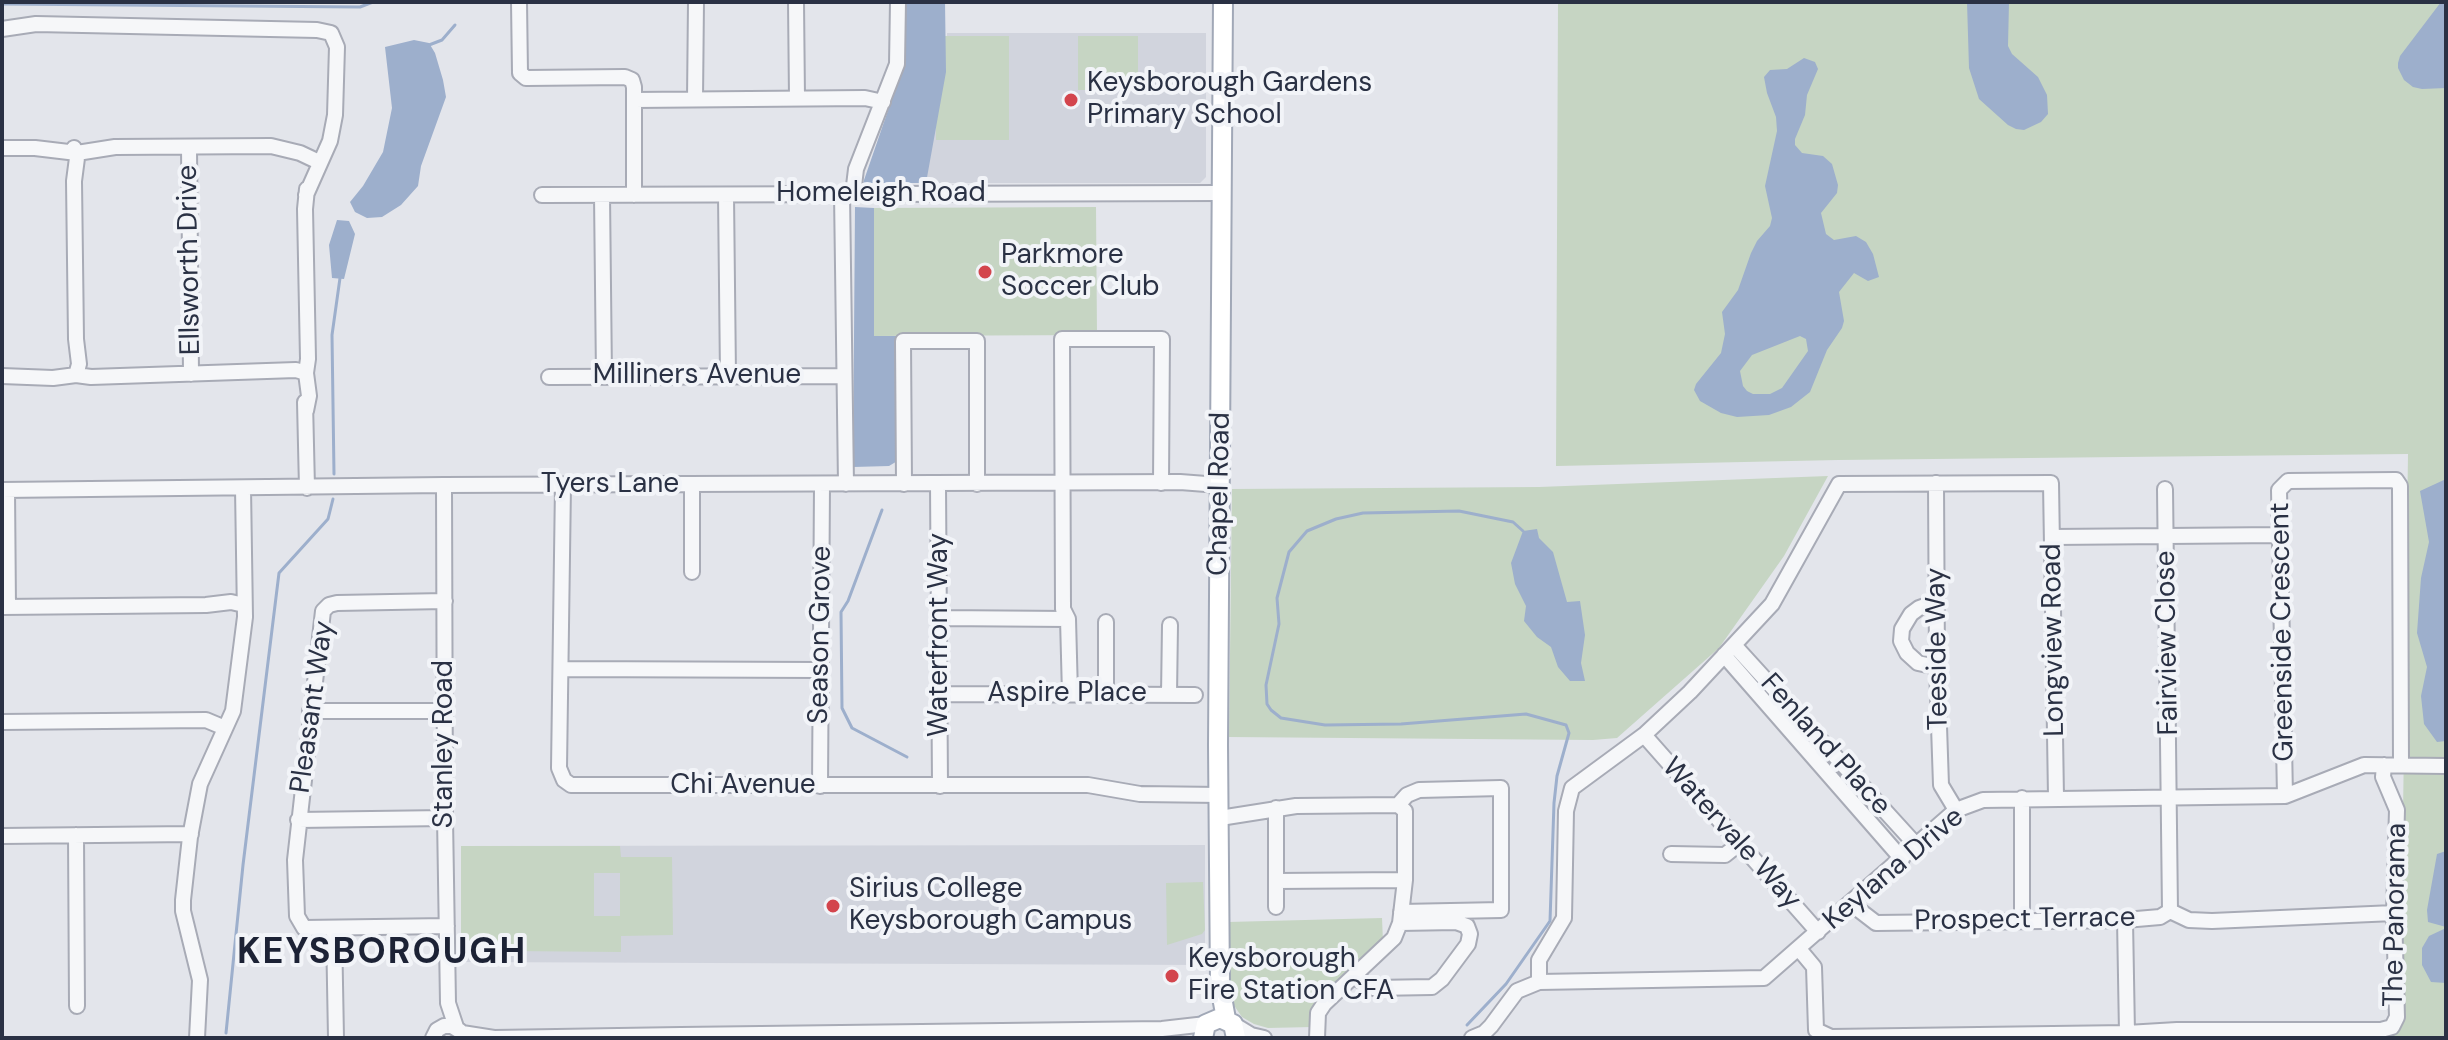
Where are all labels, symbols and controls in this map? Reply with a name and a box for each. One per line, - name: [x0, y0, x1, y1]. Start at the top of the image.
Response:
- place label: Keysborough Gardens Primary School: [1087, 67, 1372, 133]
- marker: Keysborough Gardens Primary School: [1062, 91, 1080, 109]
- street label: Ellsworth Drive: [172, 164, 208, 356]
- street label: Homeleigh Road: [776, 177, 986, 211]
- place label: Parkmore Soccer Club: [1001, 239, 1159, 305]
- marker: Parkmore Soccer Club: [976, 263, 994, 281]
- street label: Milliners Avenue: [593, 359, 801, 393]
- street label: Chapel Road: [1202, 412, 1238, 576]
- street label: Tyers Lane: [541, 468, 679, 502]
- street label: Greenside Crescent: [2264, 502, 2302, 762]
- street label: Waterfront Way: [923, 533, 957, 737]
- street label: Longview Road: [2036, 543, 2072, 737]
- street label: Season Grove: [803, 545, 839, 725]
- street label: Fairview Close: [2150, 550, 2186, 736]
- street label: Teeside Way: [1920, 567, 1956, 731]
- street label: Pleasant Way: [284, 619, 342, 795]
- street label: Stanley Road: [428, 660, 462, 828]
- street label: Fenland Place: [1753, 667, 1897, 823]
- street label: Aspire Place: [987, 677, 1147, 711]
- street label: Watervale Way: [1654, 751, 1808, 917]
- street label: Chi Avenue: [670, 769, 816, 803]
- street label: Keylana Drive: [1817, 801, 1971, 937]
- street label: The Panorama: [2378, 823, 2414, 1007]
- place label: Sirius College Keysborough Campus: [849, 873, 1132, 939]
- marker: Sirius College Keysborough Campus: [824, 897, 842, 915]
- street label: Prospect Terrace: [1914, 901, 2136, 939]
- district label: KEYSBOROUGH: [237, 932, 527, 976]
- place label: Keysborough Fire Station CFA: [1188, 943, 1394, 1009]
- marker: Keysborough Fire Station CFA: [1163, 967, 1181, 985]

